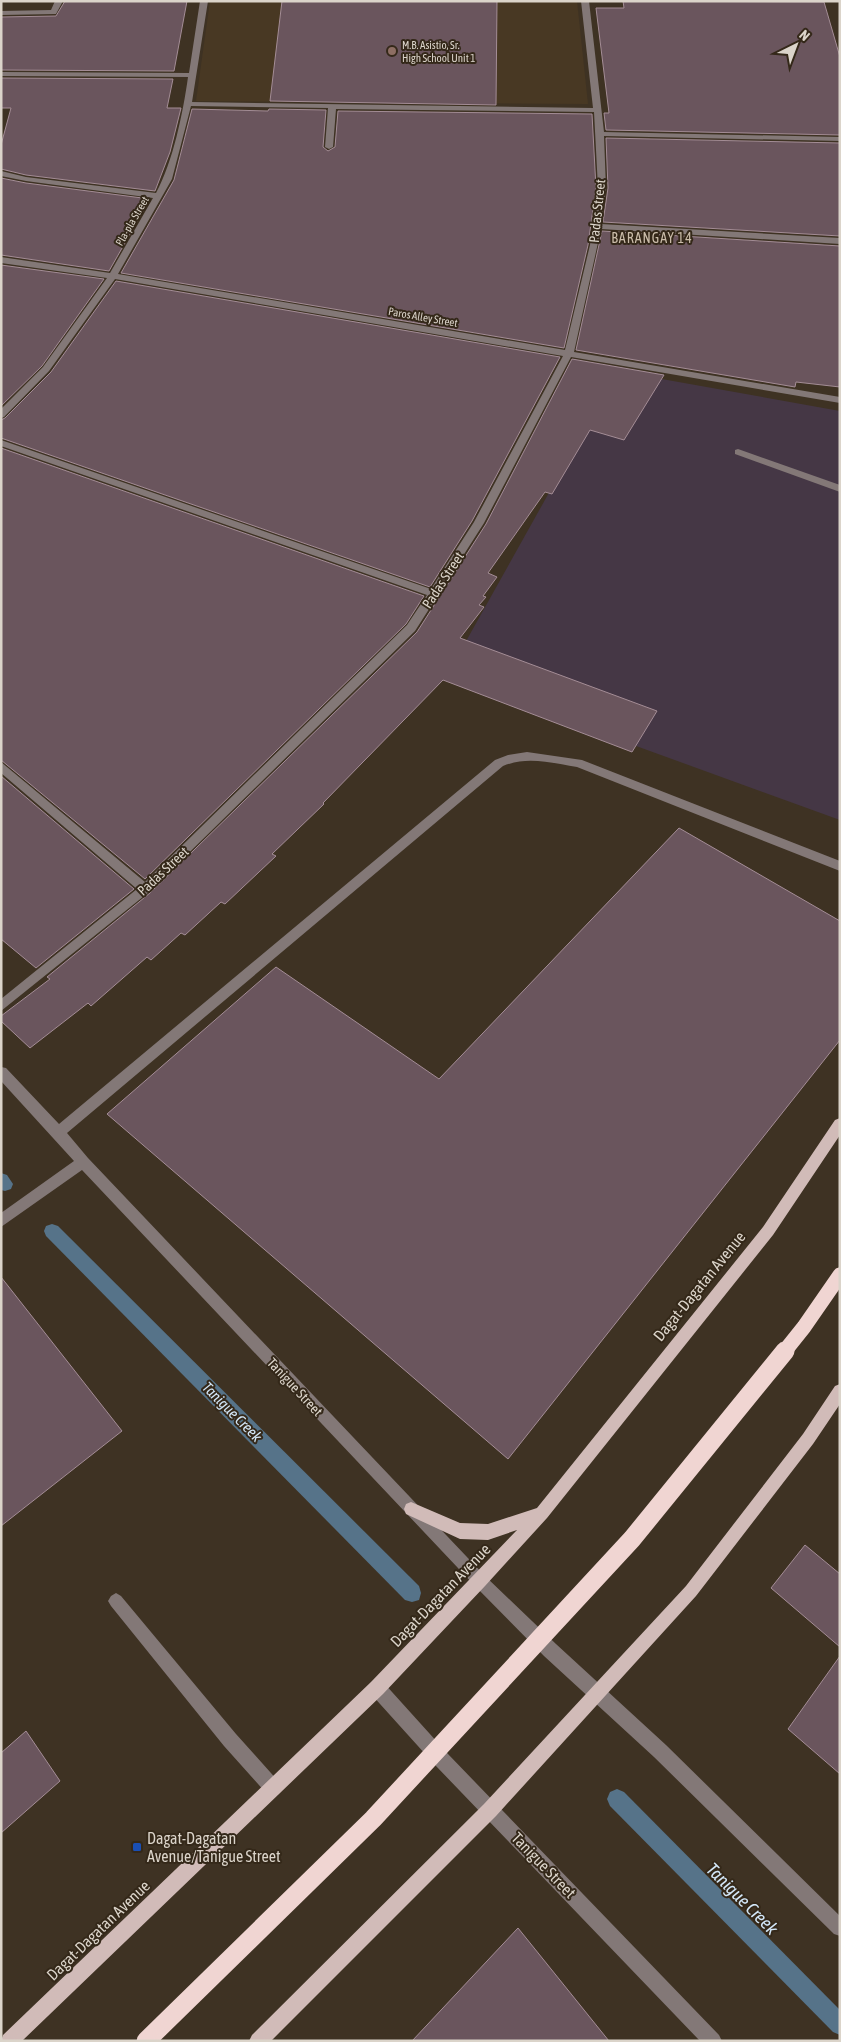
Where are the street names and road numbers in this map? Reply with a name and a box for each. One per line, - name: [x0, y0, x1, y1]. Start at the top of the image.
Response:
- street label: Padas Street: [586, 178, 608, 244]
- street label: Pla-pla Street: [113, 194, 151, 248]
- street label: Paros Alley Street: [387, 305, 459, 329]
- street label: Padas Street: [419, 549, 467, 611]
- street label: Padas Street: [134, 843, 192, 899]
- street label: Dagat-Dagatan Avenue: [649, 1228, 749, 1345]
- street label: Tanigue Street: [264, 1355, 326, 1419]
- street label: Dagat-Dagatan Avenue: [386, 1540, 494, 1651]
- street label: Tanigue Street: [508, 1829, 580, 1902]
- street label: Dagat-Dagatan Avenue: [43, 1876, 154, 1984]

